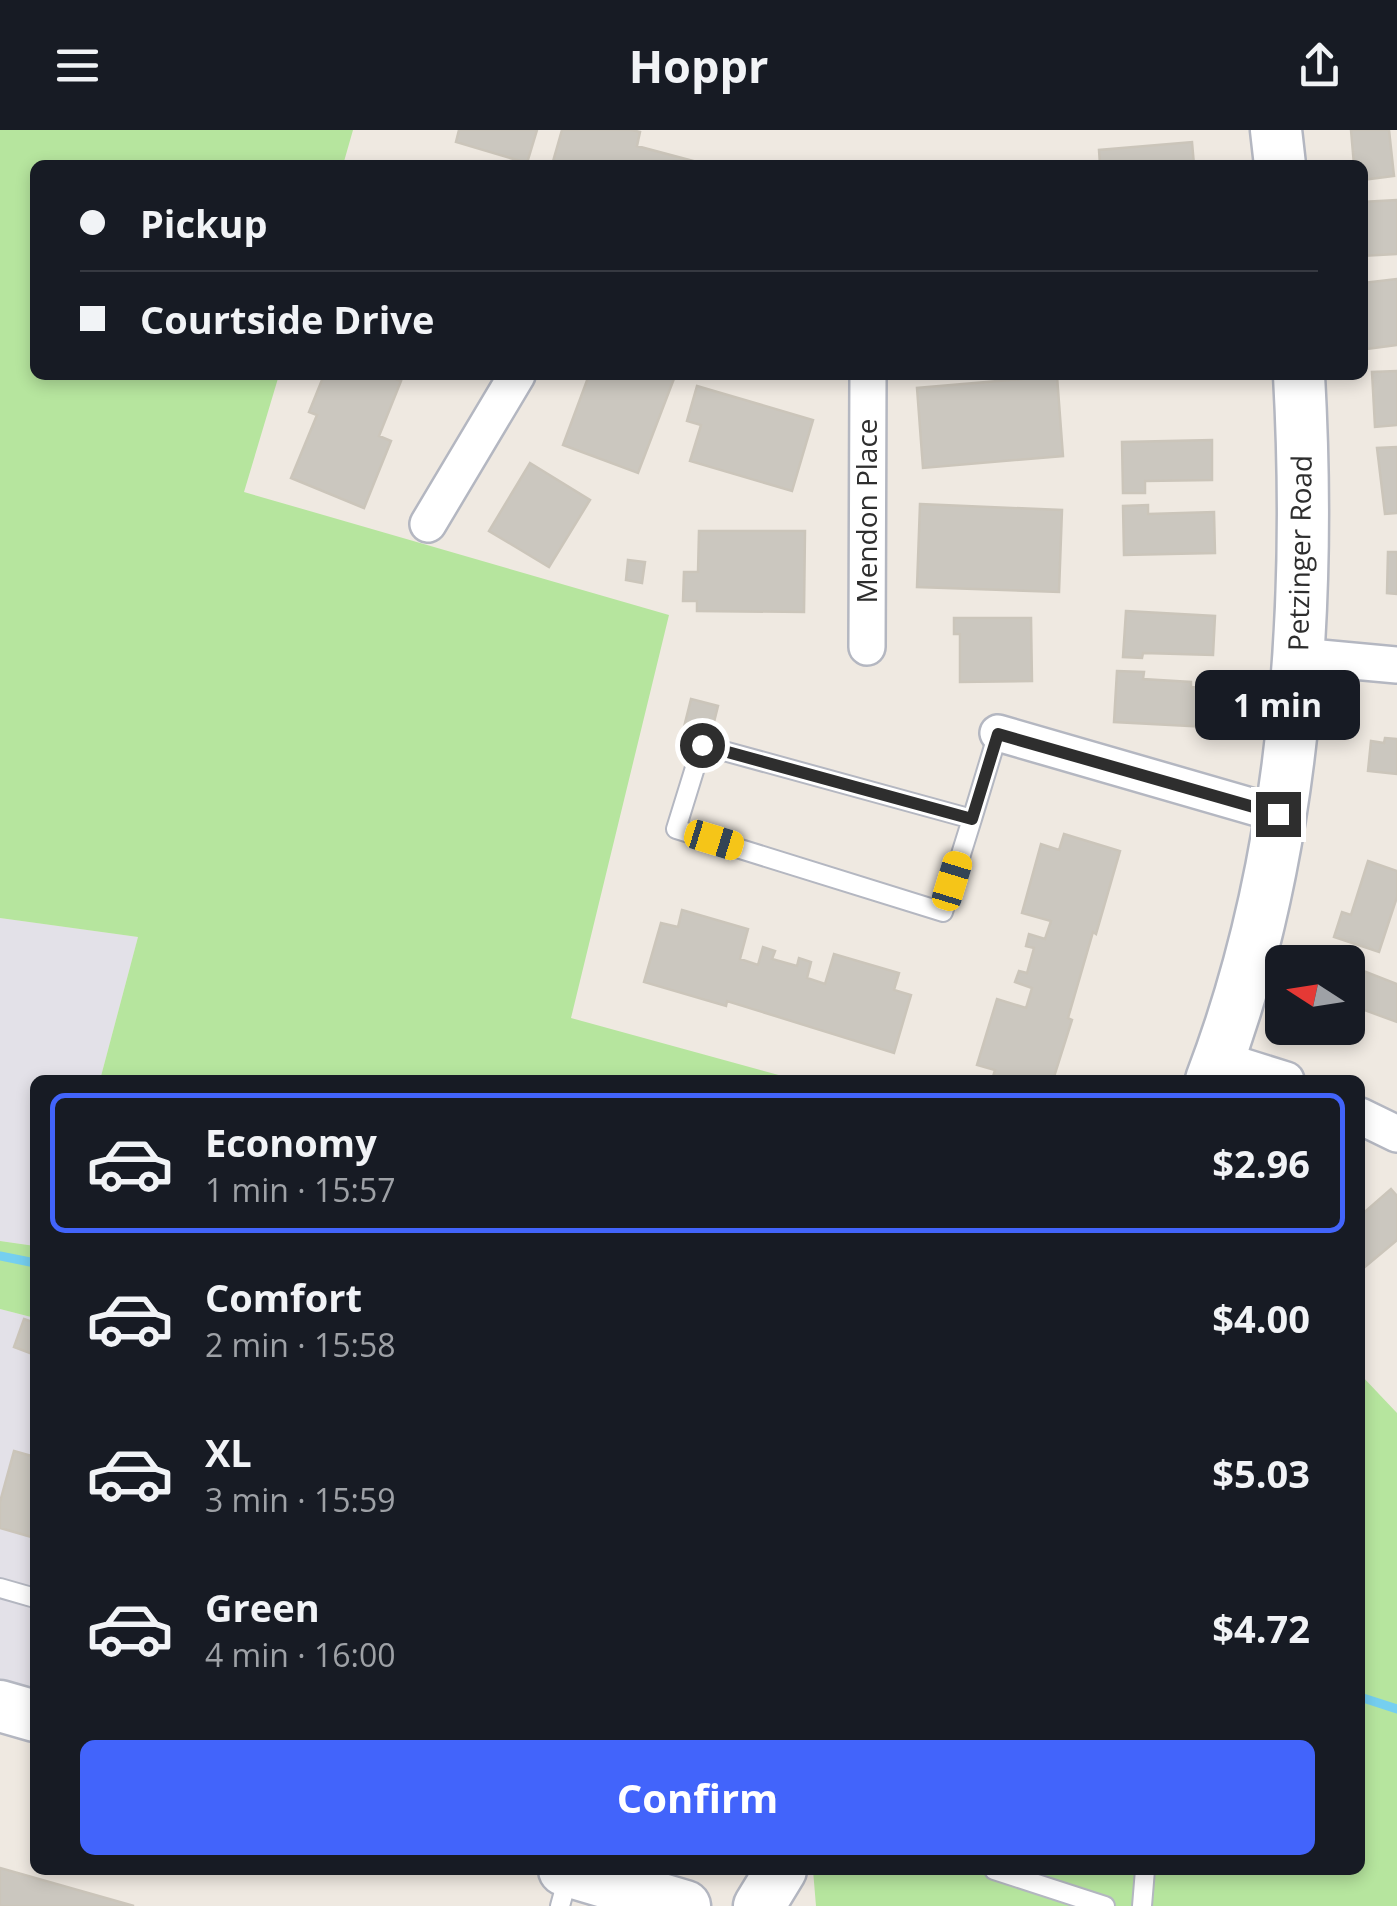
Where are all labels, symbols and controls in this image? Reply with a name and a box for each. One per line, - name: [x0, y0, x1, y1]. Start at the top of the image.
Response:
- text: Hoppr: [629, 35, 768, 96]
- icon: menu: [50, 38, 105, 93]
- icon: share: [1292, 38, 1347, 93]
- text: Pickup: [140, 197, 268, 249]
- text: Courtside Drive: [140, 293, 434, 345]
- street label: Mendon Place: [847, 418, 885, 604]
- street label: Petzinger Road: [1278, 454, 1320, 651]
- callout: 1 min: [1196, 669, 1360, 739]
- text: 1 min: [1233, 683, 1322, 726]
- route start: [680, 723, 725, 768]
- route end: [1256, 792, 1301, 837]
- car: [681, 817, 747, 863]
- car: [929, 848, 975, 914]
- north arrow: [1265, 945, 1365, 1045]
- map controls: [1265, 945, 1365, 1045]
- text: Economy: [205, 1116, 377, 1168]
- icon: car: [85, 1118, 175, 1208]
- text: $2.96: [1212, 1137, 1310, 1189]
- text: 1 min · 15:57: [205, 1168, 396, 1211]
- text: Comfort: [205, 1271, 362, 1323]
- icon: car: [85, 1273, 175, 1363]
- text: $4.00: [1212, 1292, 1310, 1344]
- text: 2 min · 15:58: [205, 1323, 396, 1366]
- text: XL: [205, 1426, 252, 1478]
- icon: car: [85, 1428, 175, 1518]
- text: $5.03: [1212, 1447, 1310, 1499]
- text: 3 min · 15:59: [205, 1478, 396, 1521]
- text: Green: [205, 1581, 320, 1633]
- icon: car: [85, 1583, 175, 1673]
- text: $4.72: [1212, 1602, 1310, 1654]
- text: 4 min · 16:00: [205, 1633, 396, 1676]
- button: Confirm: [80, 1740, 1315, 1855]

